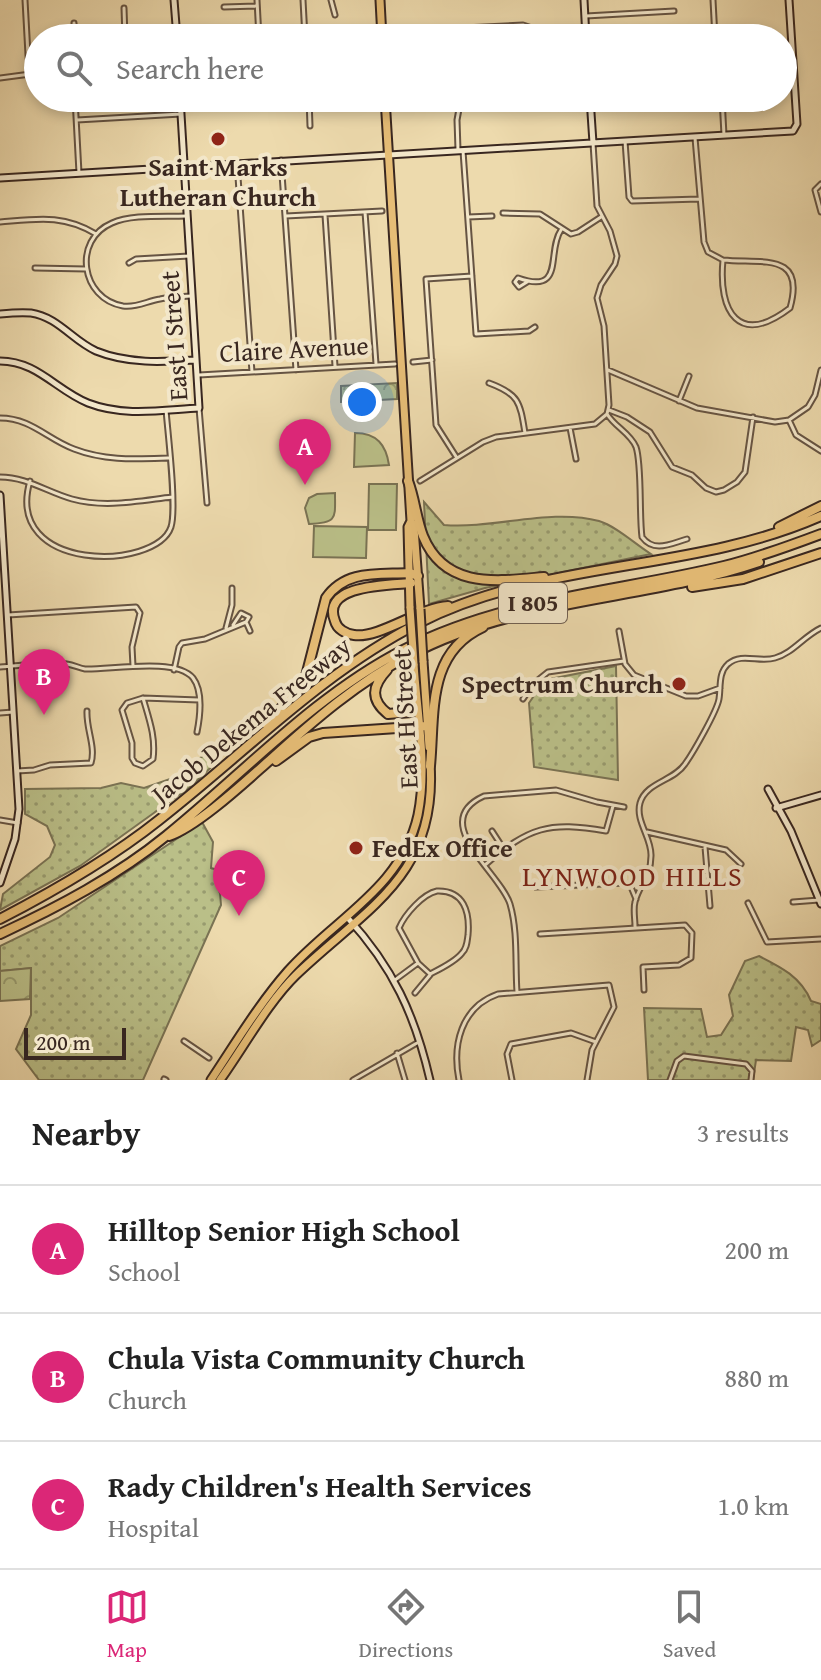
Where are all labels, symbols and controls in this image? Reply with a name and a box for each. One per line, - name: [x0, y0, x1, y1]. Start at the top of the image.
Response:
- search box: [24, 24, 797, 112]
- icon: search: [52, 46, 96, 90]
- text: Search here: [116, 46, 264, 90]
- marker: Saint Marks Lutheran Church: [209, 130, 227, 148]
- place label: Saint Marks Lutheran Church: [120, 147, 317, 216]
- street label: East I Street: [150, 270, 197, 402]
- street label: Claire Avenue: [218, 325, 369, 372]
- your location: [342, 382, 382, 422]
- pin: A: [279, 419, 331, 485]
- road number: I 805: [499, 583, 567, 623]
- street label: Jacob Dekema Freeway: [140, 627, 359, 814]
- street label: East H Street: [381, 648, 428, 790]
- pin: B: [18, 649, 70, 715]
- place label: Spectrum Church: [462, 664, 664, 703]
- marker: Spectrum Church: [670, 675, 688, 693]
- place label: FedEx Office: [372, 828, 513, 867]
- marker: FedEx Office: [347, 839, 365, 857]
- pin: C: [213, 850, 265, 916]
- district label: LYNWOOD HILLS: [522, 855, 744, 896]
- scale bar: [24, 1024, 126, 1060]
- text: 200 m: [36, 1026, 91, 1058]
- text: Nearby: [32, 1108, 141, 1157]
- text: 3 results: [697, 1113, 789, 1152]
- text: Hilltop Senior High School: [108, 1208, 460, 1252]
- text: A: [50, 1230, 66, 1269]
- text: 200 m: [724, 1230, 789, 1269]
- text: School: [108, 1252, 180, 1291]
- text: Chula Vista Community Church: [108, 1336, 525, 1380]
- text: B: [50, 1358, 66, 1397]
- text: 880 m: [724, 1358, 789, 1397]
- text: Church: [108, 1380, 187, 1419]
- text: Rady Children's Health Services: [108, 1464, 532, 1508]
- text: C: [51, 1486, 65, 1525]
- text: 1.0 km: [717, 1486, 789, 1525]
- text: Hospital: [108, 1508, 199, 1547]
- tab: Map: [105, 1585, 149, 1665]
- tab: Directions: [359, 1585, 453, 1665]
- tab: Saved: [663, 1585, 716, 1665]

